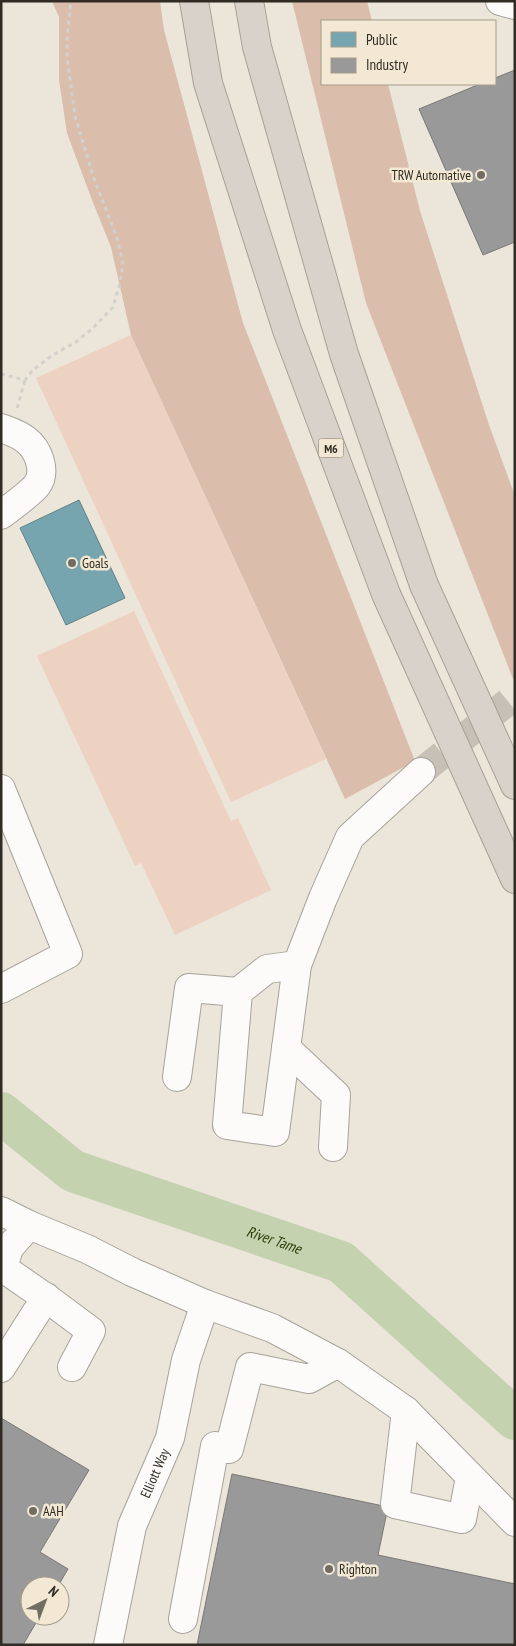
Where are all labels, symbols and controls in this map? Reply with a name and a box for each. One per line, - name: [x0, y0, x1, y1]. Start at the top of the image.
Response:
- legend: [321, 20, 496, 85]
- text: Public: [366, 30, 398, 49]
- text: Industry: [366, 55, 408, 74]
- place label: TRW Automative: [391, 166, 471, 184]
- marker: TRW Automative: [475, 169, 487, 181]
- road number: M6: [318, 438, 344, 458]
- place label: Goals: [82, 554, 109, 572]
- marker: Goals: [66, 557, 78, 569]
- water label: River Tame: [244, 1221, 305, 1258]
- street label: Elliott Way: [136, 1445, 174, 1501]
- place label: AAH: [43, 1502, 64, 1520]
- marker: AAH: [27, 1505, 39, 1517]
- place label: Righton: [339, 1560, 377, 1578]
- marker: Righton: [323, 1563, 335, 1575]
- north arrow: [20, 1576, 70, 1626]
- text: N: [45, 1582, 63, 1601]

